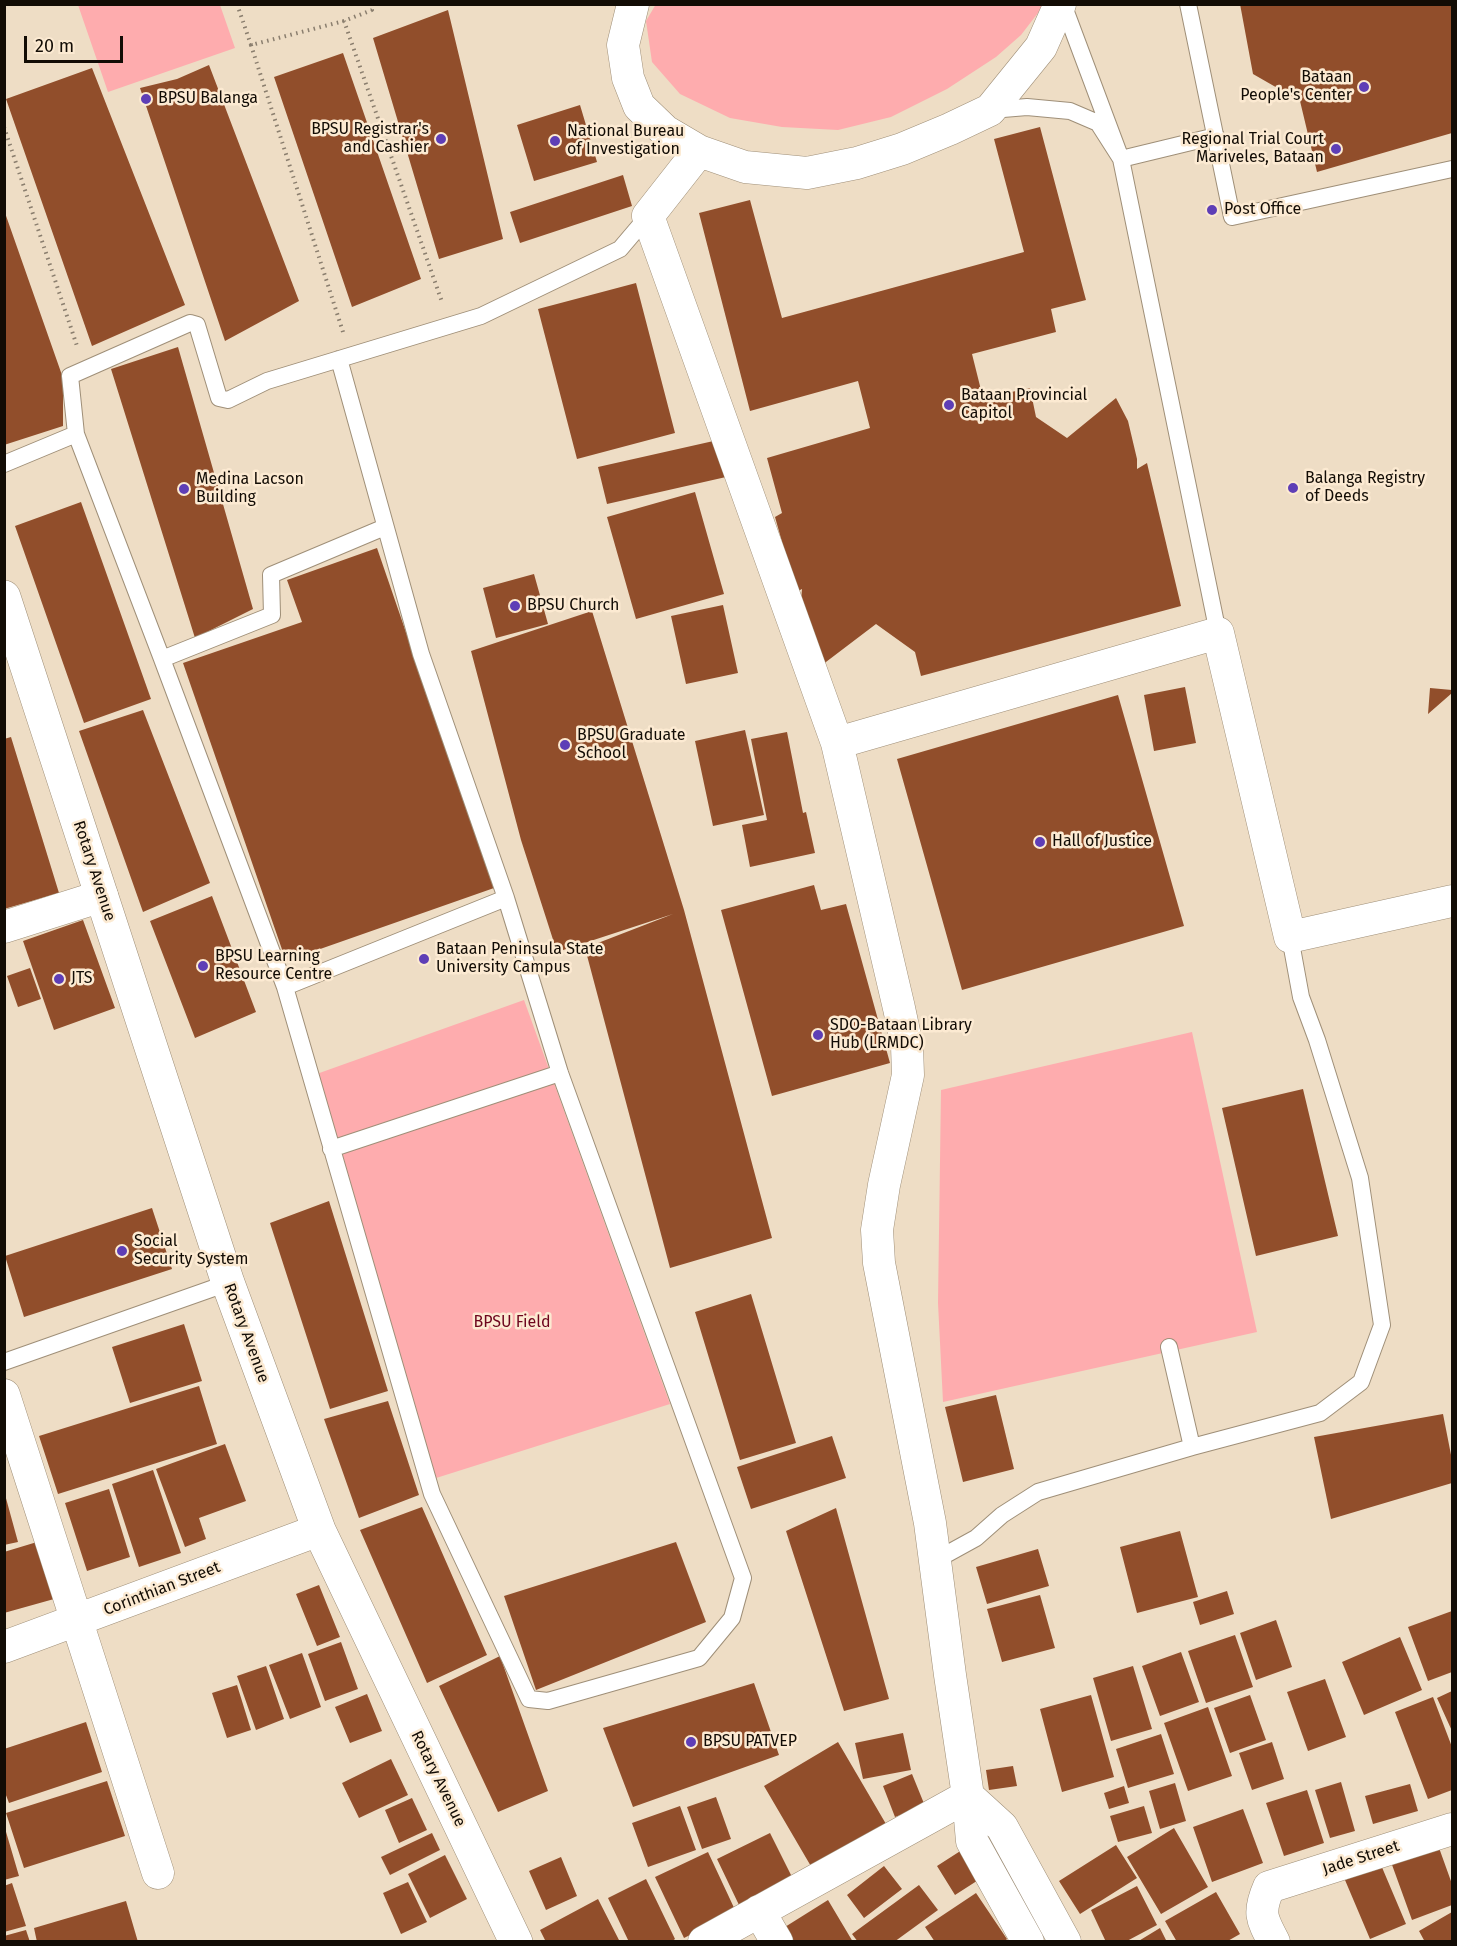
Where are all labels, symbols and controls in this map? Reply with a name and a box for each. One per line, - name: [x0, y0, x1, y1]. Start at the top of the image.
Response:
- scale bar: [27, 24, 126, 62]
- text: 20 m: [35, 35, 74, 57]
- place label: Bataan People's Center: [1240, 68, 1352, 106]
- marker: Bataan People's Center: [1357, 80, 1371, 94]
- place label: BPSU Balanga: [158, 89, 258, 109]
- marker: BPSU Balanga: [139, 92, 153, 106]
- place label: BPSU Registrar's and Cashier: [311, 120, 429, 158]
- place label: National Bureau of Investigation: [567, 122, 684, 160]
- place label: Regional Trial Court Mariveles, Bataan: [1182, 130, 1324, 168]
- marker: BPSU Registrar's and Cashier: [434, 132, 448, 146]
- marker: National Bureau of Investigation: [548, 134, 562, 148]
- marker: Regional Trial Court Mariveles, Bataan: [1329, 142, 1343, 156]
- place label: Post Office: [1224, 200, 1301, 220]
- marker: Post Office: [1205, 203, 1219, 217]
- place label: Bataan Provincial Capitol: [961, 386, 1087, 424]
- marker: Bataan Provincial Capitol: [942, 398, 956, 412]
- place label: Balanga Registry of Deeds: [1305, 469, 1425, 507]
- place label: Medina Lacson Building: [196, 470, 304, 508]
- marker: Balanga Registry of Deeds: [1286, 481, 1300, 495]
- marker: Medina Lacson Building: [177, 482, 191, 496]
- place label: BPSU Church: [527, 596, 619, 616]
- marker: BPSU Church: [508, 599, 522, 613]
- place label: BPSU Graduate School: [577, 726, 686, 764]
- marker: BPSU Graduate School: [558, 738, 572, 752]
- street label: Rotary Avenue: [69, 818, 119, 924]
- place label: Hall of Justice: [1052, 832, 1152, 852]
- marker: Hall of Justice: [1033, 835, 1047, 849]
- place label: Bataan Peninsula State University Campus: [436, 940, 604, 978]
- place label: BPSU Learning Resource Centre: [215, 947, 332, 985]
- marker: Bataan Peninsula State University Campus: [417, 952, 431, 966]
- marker: BPSU Learning Resource Centre: [196, 959, 210, 973]
- place label: JTS: [71, 969, 93, 989]
- marker: JTS: [52, 972, 66, 986]
- place label: SDO-Bataan Library Hub (LRMDC): [830, 1016, 972, 1054]
- marker: SDO-Bataan Library Hub (LRMDC): [811, 1028, 825, 1042]
- place label: Social Security System: [134, 1232, 248, 1270]
- marker: Social Security System: [115, 1244, 129, 1258]
- street label: Rotary Avenue: [219, 1281, 273, 1385]
- park label: BPSU Field: [474, 1313, 550, 1333]
- street label: Corinthian Street: [101, 1558, 223, 1620]
- street label: Rotary Avenue: [406, 1728, 470, 1830]
- place label: BPSU PATVEP: [703, 1732, 797, 1752]
- marker: BPSU PATVEP: [684, 1735, 698, 1749]
- street label: Jade Street: [1320, 1837, 1402, 1879]

